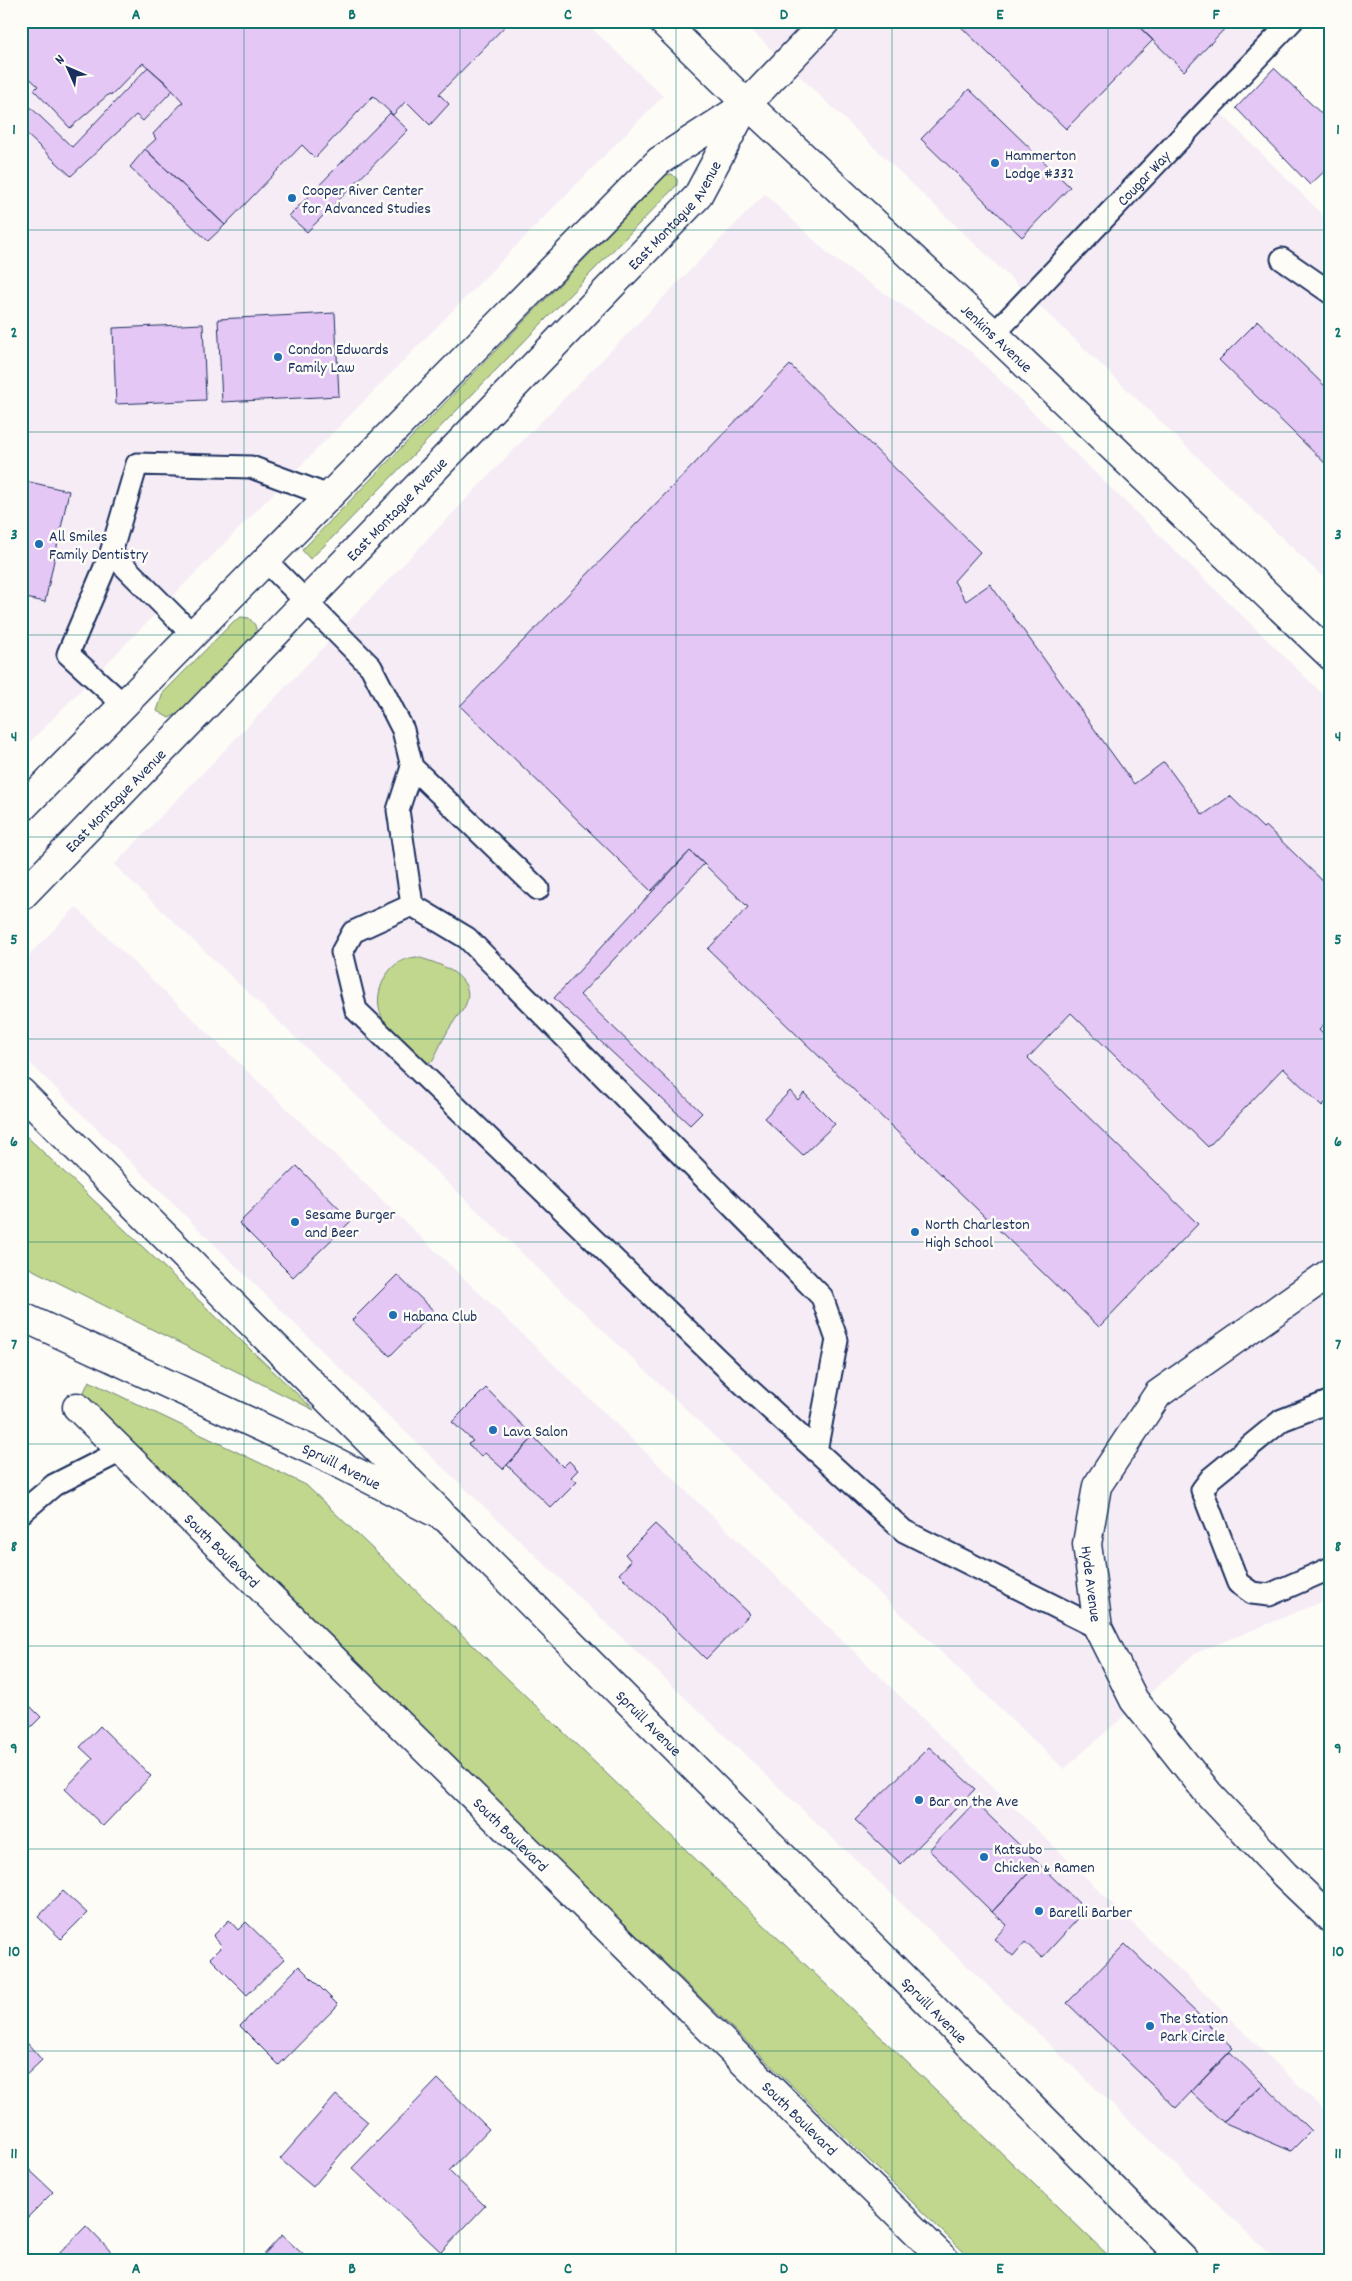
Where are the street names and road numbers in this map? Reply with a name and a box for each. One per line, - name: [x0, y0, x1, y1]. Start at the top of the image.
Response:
- street label: Cougar Way: [1113, 146, 1177, 212]
- street label: East Montague Avenue: [623, 157, 728, 276]
- street label: Jenkins Avenue: [954, 299, 1037, 379]
- street label: East Montague Avenue: [342, 453, 454, 568]
- street label: East Montague Avenue: [61, 744, 172, 859]
- street label: Spruill Avenue: [298, 1438, 384, 1497]
- street label: South Boulevard: [178, 1509, 264, 1594]
- street label: Hyde Avenue: [1073, 1545, 1106, 1624]
- street label: Spruill Avenue: [609, 1686, 686, 1763]
- street label: South Boulevard: [467, 1793, 553, 1878]
- street label: Spruill Avenue: [895, 1973, 971, 2050]
- street label: South Boulevard: [755, 2077, 842, 2162]

